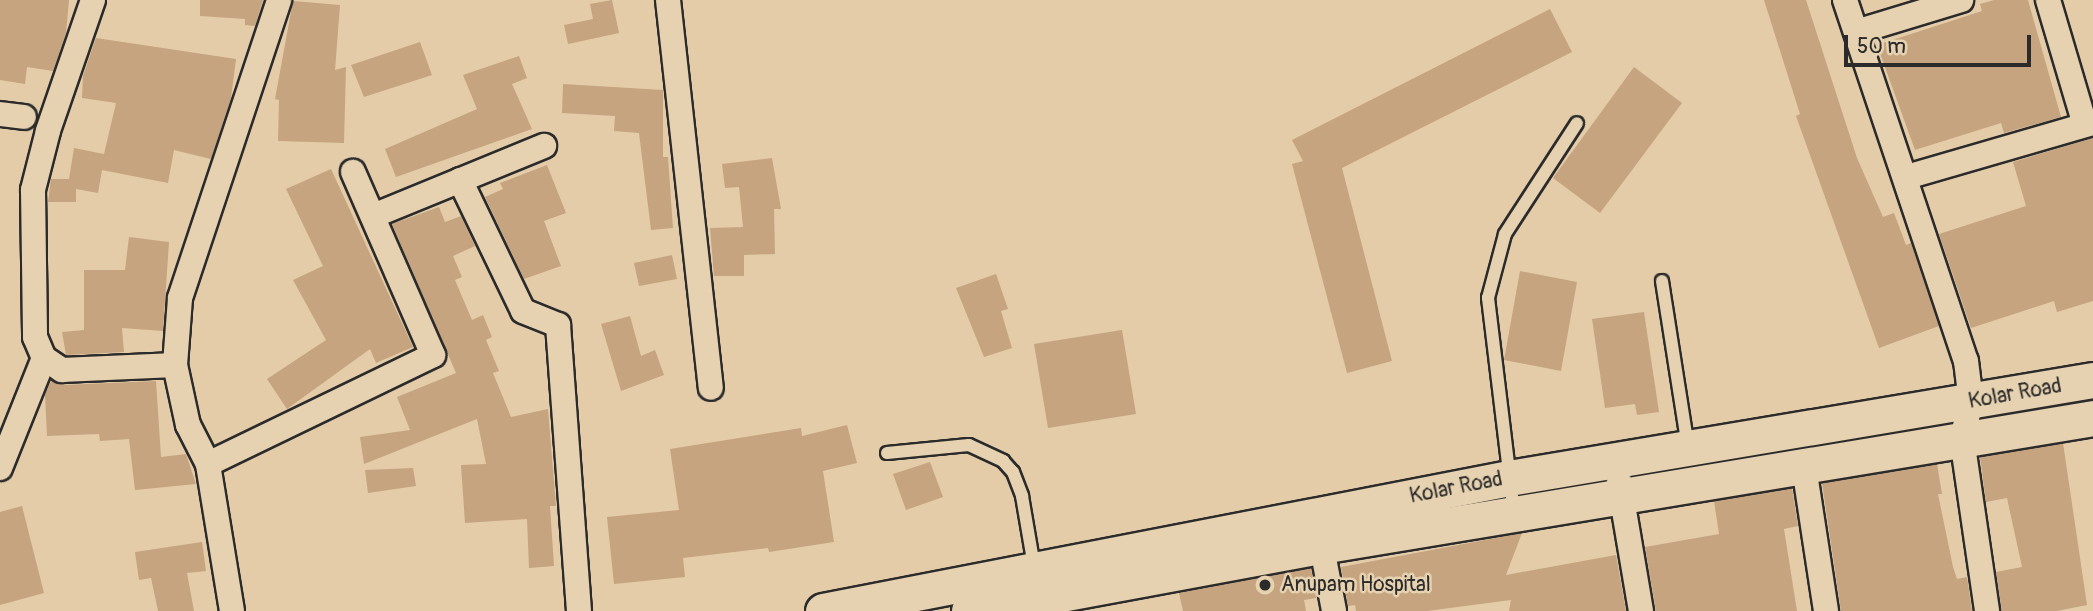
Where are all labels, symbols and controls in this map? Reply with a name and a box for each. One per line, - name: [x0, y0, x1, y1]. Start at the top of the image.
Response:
- scale bar: [1848, 21, 2035, 65]
- text: 50 m: [1857, 33, 1906, 60]
- street label: Kolar Road: [1966, 373, 2064, 415]
- street label: Kolar Road: [1407, 467, 1505, 509]
- place label: Anupam Hospital: [1281, 572, 1431, 598]
- marker: Anupam Hospital: [1255, 575, 1275, 595]

